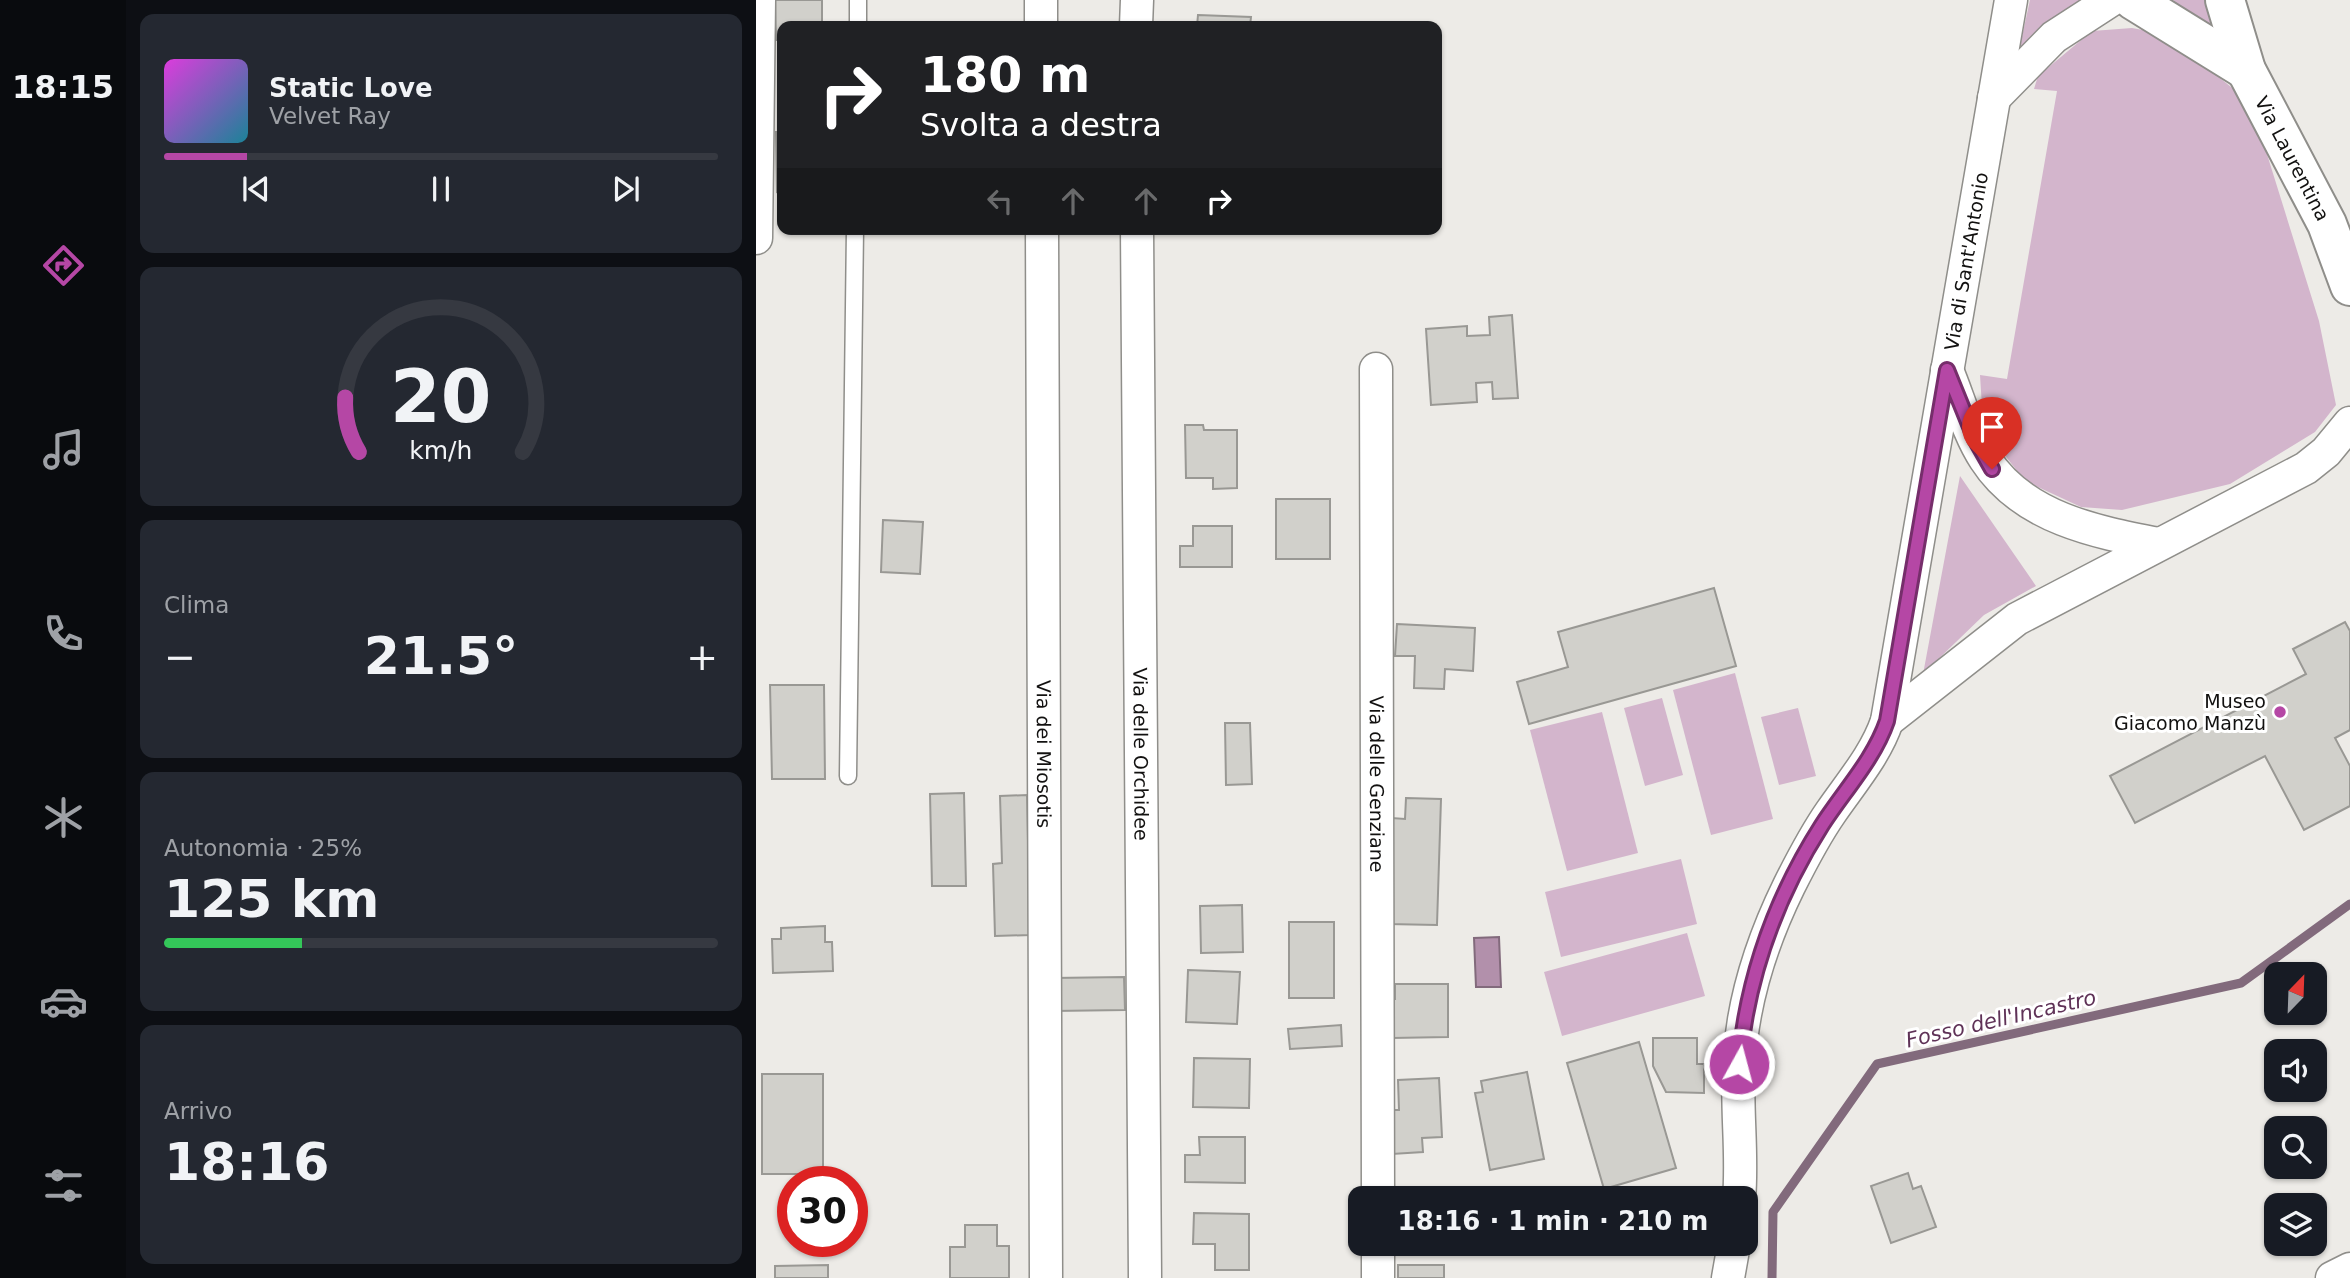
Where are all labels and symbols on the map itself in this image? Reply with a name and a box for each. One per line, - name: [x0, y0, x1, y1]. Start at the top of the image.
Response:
- street label: Via Laurentina: [2251, 92, 2334, 224]
- street label: Via di Sant'Antonio: [1940, 171, 1992, 352]
- pin: [1962, 397, 2022, 469]
- street label: Via delle Orchidee: [1129, 667, 1153, 841]
- street label: Via dei Miosotis: [1033, 680, 1055, 828]
- place label: Museo Giacomo Manzù: [2114, 690, 2266, 734]
- street label: Via delle Genziane: [1366, 696, 1388, 872]
- marker: Museo Giacomo Manzù: [2272, 704, 2288, 720]
- north arrow: [2264, 962, 2328, 1026]
- water label: Fosso dell'Incastro: [1903, 985, 2099, 1053]
- position arrow: [1702, 1027, 1776, 1101]
- speed limit sign: 30: [777, 1166, 868, 1257]

